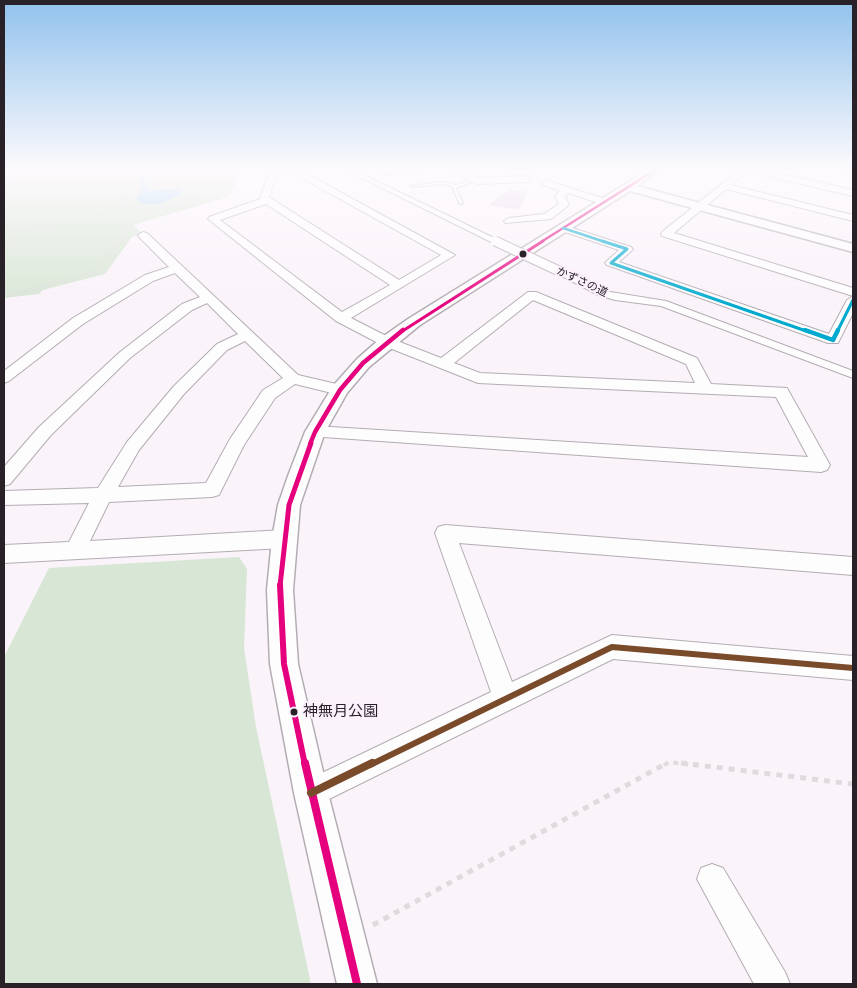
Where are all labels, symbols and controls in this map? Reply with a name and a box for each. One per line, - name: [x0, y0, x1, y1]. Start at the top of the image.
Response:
- unlabelled marker: [518, 249, 528, 259]
- street label: かずさの道: [554, 264, 610, 300]
- place label: 神無月公園: [303, 703, 378, 721]
- marker: 神無月公園: [289, 707, 299, 717]

